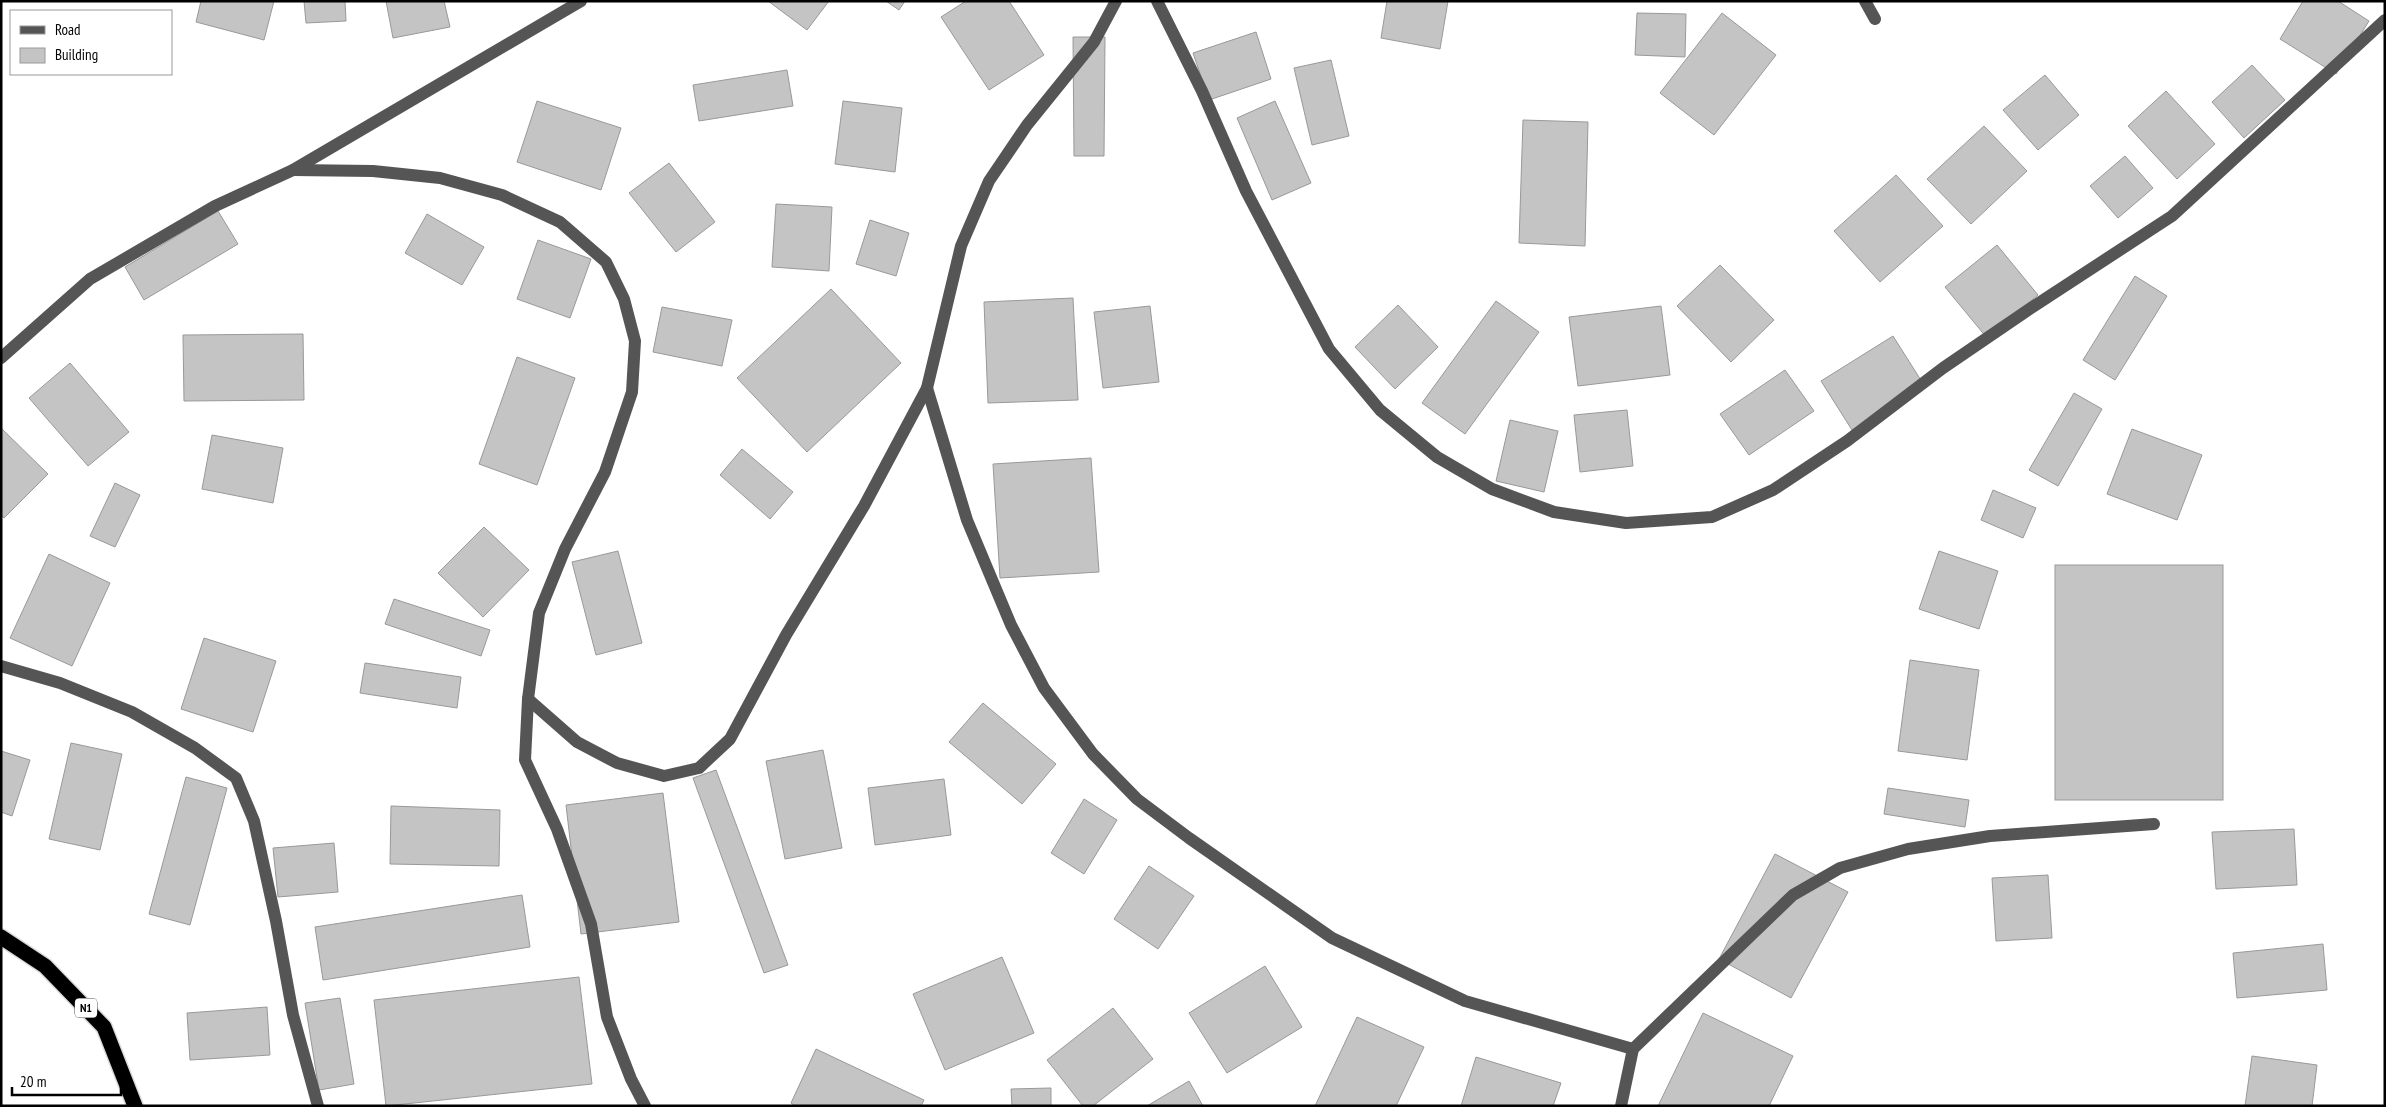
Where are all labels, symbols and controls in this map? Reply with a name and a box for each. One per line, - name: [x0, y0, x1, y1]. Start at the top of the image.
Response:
- legend: [10, 10, 172, 75]
- text: Road: [55, 20, 81, 39]
- text: Building: [55, 45, 98, 64]
- road number: N1: [75, 998, 97, 1018]
- scale bar: [12, 1064, 121, 1096]
- text: 20 m: [20, 1072, 46, 1091]

